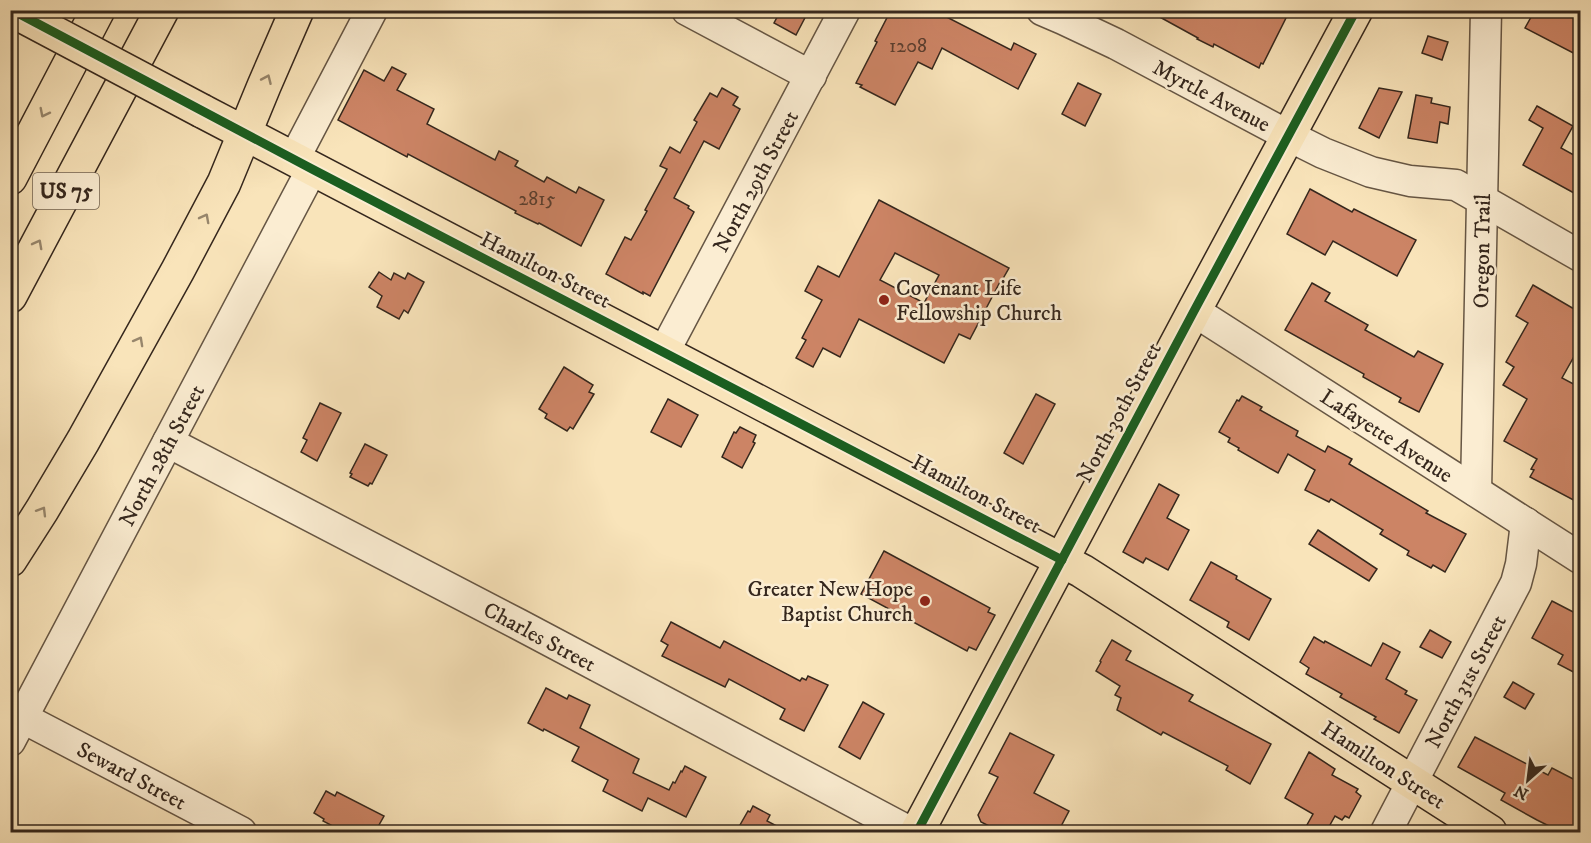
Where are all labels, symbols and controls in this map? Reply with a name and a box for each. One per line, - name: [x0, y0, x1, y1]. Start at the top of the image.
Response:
- house number: 1208: [889, 34, 927, 59]
- street label: Myrtle Avenue: [1148, 54, 1275, 139]
- one-way arrow: [259, 75, 271, 86]
- one-way arrow: [40, 106, 51, 117]
- street label: North 29th Street: [708, 106, 805, 257]
- road number: US 75: [33, 173, 99, 209]
- house number: 2815: [519, 187, 556, 212]
- street label: Oregon Trail: [1468, 193, 1497, 309]
- one-way arrow: [198, 214, 209, 225]
- street label: Hamilton Street: [476, 226, 615, 315]
- one-way arrow: [31, 240, 42, 251]
- place label: Covenant Life Fellowship Church: [896, 275, 1062, 327]
- marker: Covenant Life Fellowship Church: [877, 293, 891, 307]
- one-way arrow: [132, 337, 143, 348]
- street label: North 30th Street: [1071, 338, 1168, 488]
- street label: North 28th Street: [114, 380, 211, 531]
- street label: Lafayette Avenue: [1315, 383, 1457, 489]
- street label: Hamilton Street: [907, 449, 1046, 540]
- one-way arrow: [34, 507, 46, 517]
- place label: Greater New Hope Baptist Church: [747, 576, 913, 628]
- marker: Greater New Hope Baptist Church: [918, 594, 932, 608]
- street label: Charles Street: [479, 596, 600, 678]
- street label: North 31st Street: [1420, 610, 1513, 753]
- street label: Hamilton Street: [1316, 715, 1450, 815]
- street label: Seward Street: [72, 736, 191, 816]
- north arrow: [1498, 750, 1558, 810]
- text: N: [1511, 780, 1532, 804]

